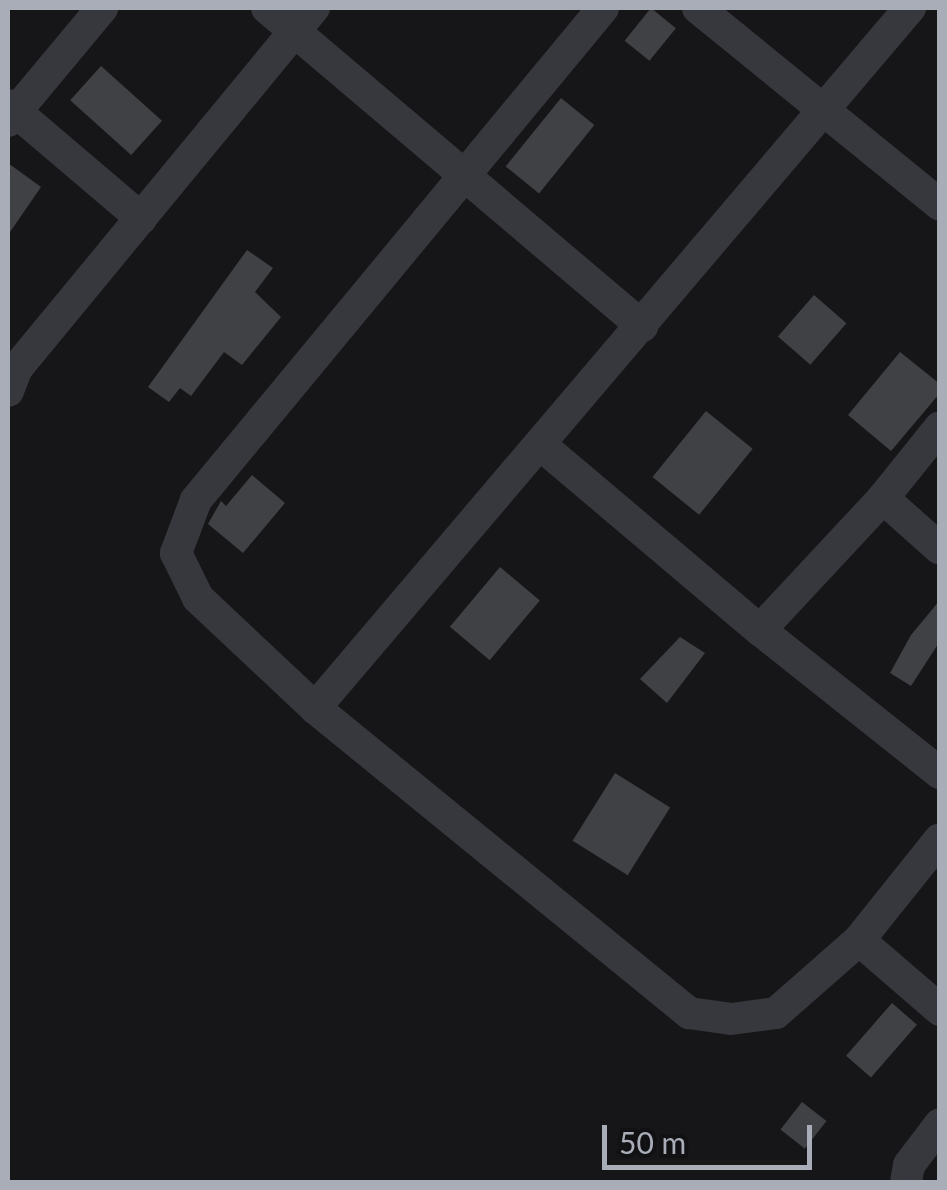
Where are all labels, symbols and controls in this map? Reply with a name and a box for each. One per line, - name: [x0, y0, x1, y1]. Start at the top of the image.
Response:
- scale bar: [607, 1105, 817, 1167]
- text: 50 m: [619, 1124, 686, 1160]

